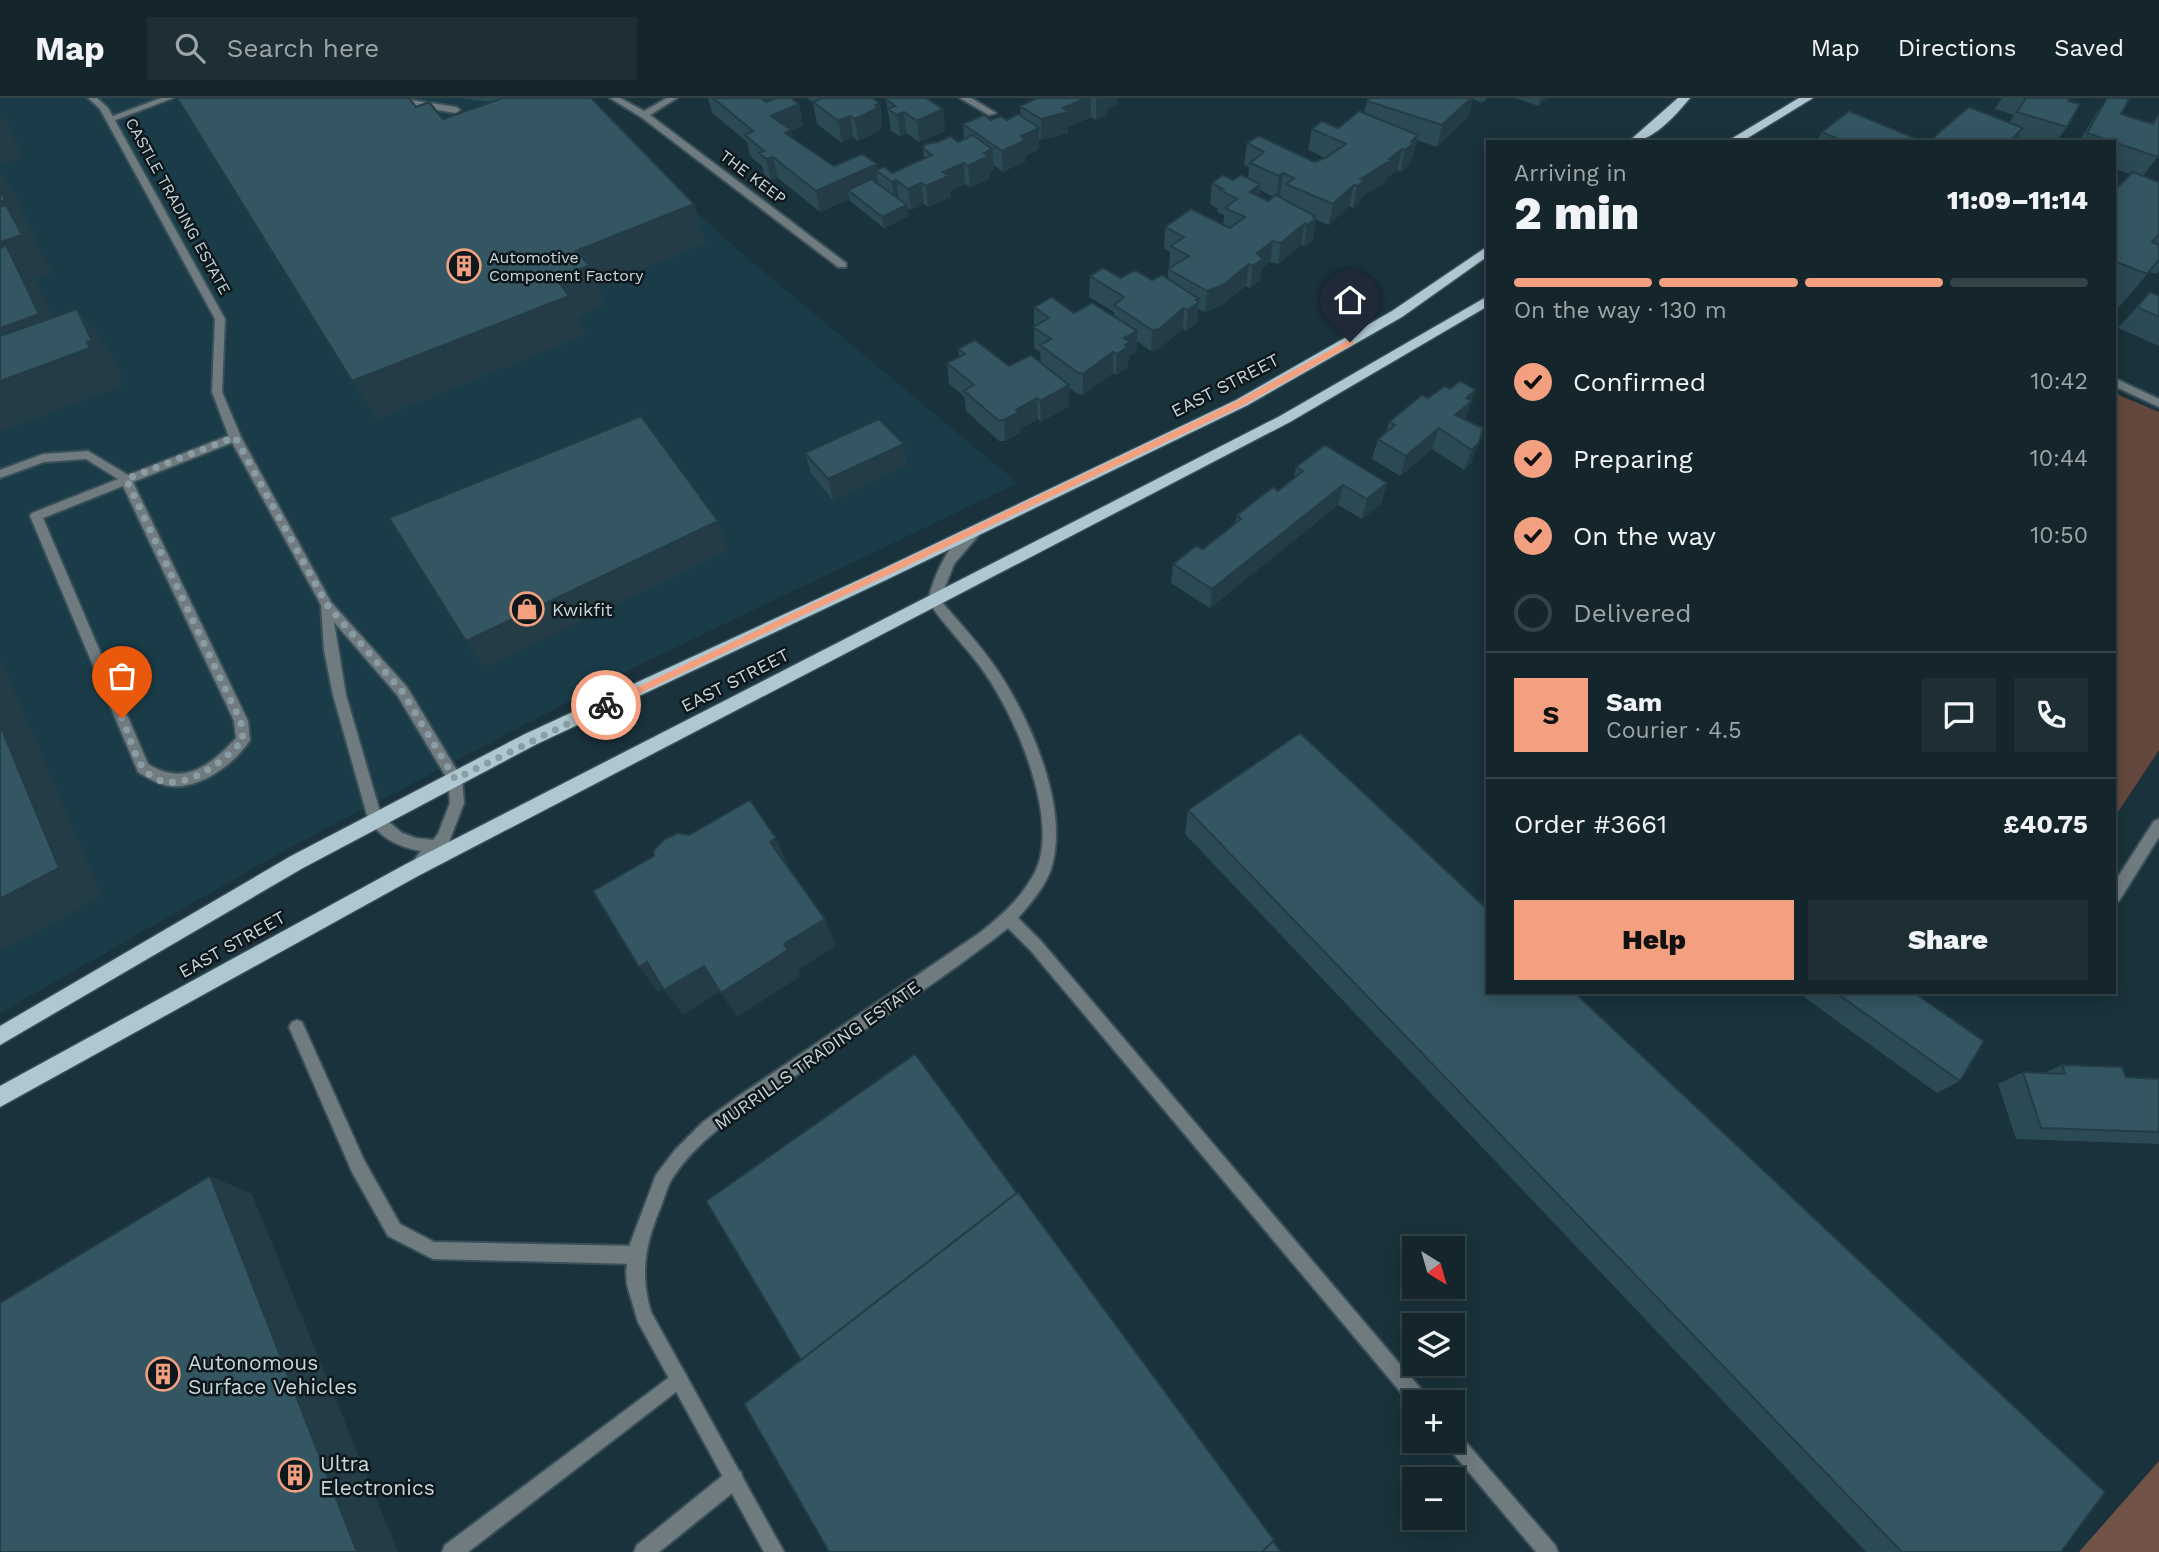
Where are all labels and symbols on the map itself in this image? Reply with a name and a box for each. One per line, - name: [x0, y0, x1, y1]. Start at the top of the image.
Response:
- street label: CASTLE TRADING ESTATE: [122, 114, 234, 298]
- street label: THE KEEP: [716, 146, 790, 208]
- building icon: Automotive Component Factory: [445, 247, 483, 285]
- place label: Automotive Component Factory: [489, 248, 644, 285]
- pin: [1320, 270, 1380, 342]
- street label: EAST STREET: [1167, 349, 1283, 421]
- shop icon: Kwikfit: [508, 590, 546, 628]
- place label: Kwikfit: [552, 599, 613, 620]
- street label: EAST STREET: [677, 644, 793, 716]
- pin: [92, 646, 152, 718]
- courier: [571, 670, 641, 740]
- street label: EAST STREET: [175, 906, 289, 982]
- street label: MURRILLS TRADING ESTATE: [710, 976, 924, 1134]
- north arrow: [1402, 1236, 1465, 1298]
- place label: Autonomous Surface Vehicles: [188, 1350, 357, 1399]
- building icon: Autonomous Surface Vehicles: [144, 1355, 182, 1393]
- place label: Ultra Electronics: [320, 1451, 435, 1500]
- building icon: Ultra Electronics: [276, 1456, 314, 1494]

